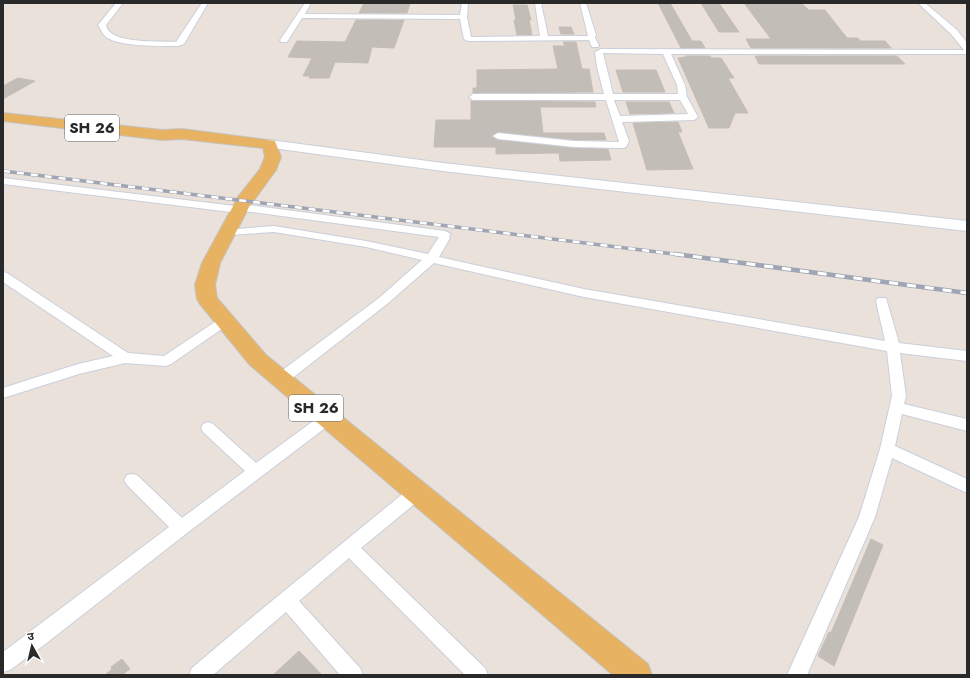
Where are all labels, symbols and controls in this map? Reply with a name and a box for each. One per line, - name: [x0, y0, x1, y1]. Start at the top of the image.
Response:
- road number: SH 26: [65, 115, 119, 141]
- road number: SH 26: [289, 395, 343, 421]
- north arrow: [12, 626, 52, 666]
- text: उ: [26, 628, 35, 644]

